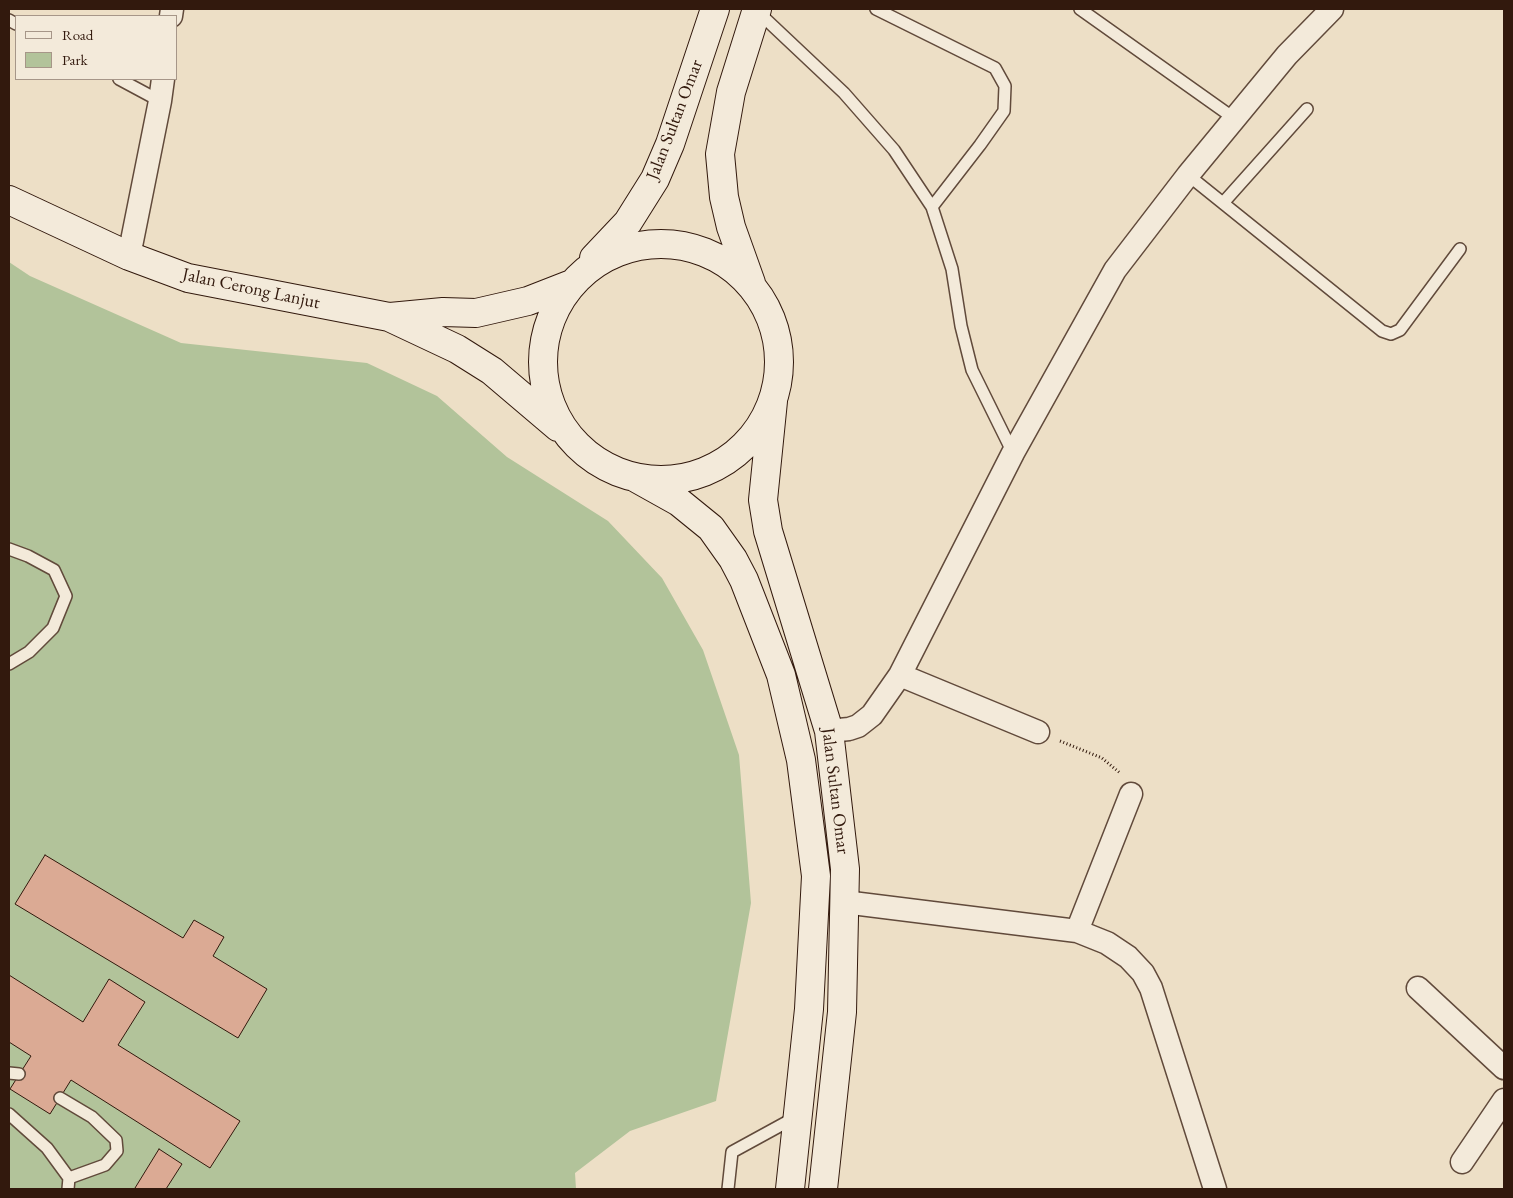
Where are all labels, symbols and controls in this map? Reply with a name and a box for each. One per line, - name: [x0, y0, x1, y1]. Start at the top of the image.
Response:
- legend: [15, 15, 178, 80]
- text: Road: [62, 25, 93, 44]
- text: Park: [62, 50, 88, 69]
- street label: Jalan Sultan Omar: [642, 57, 708, 183]
- street label: Jalan Cerong Lanjut: [180, 264, 322, 314]
- street label: Jalan Sultan Omar: [817, 727, 853, 855]

